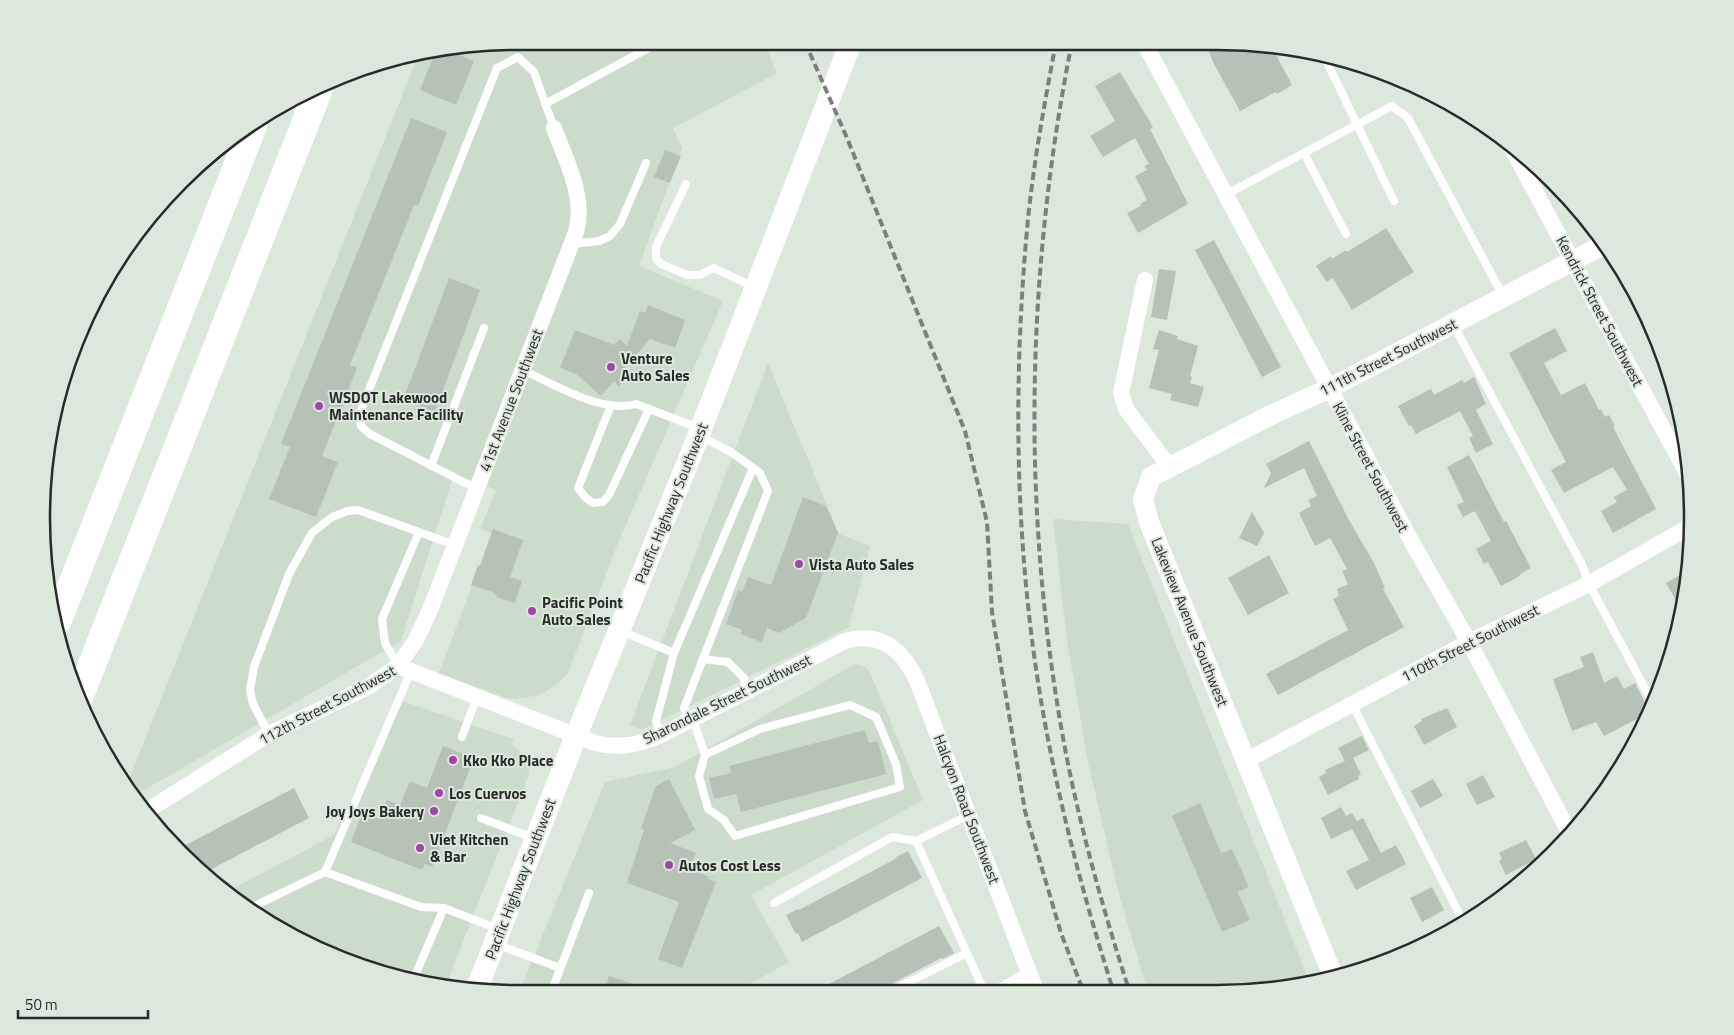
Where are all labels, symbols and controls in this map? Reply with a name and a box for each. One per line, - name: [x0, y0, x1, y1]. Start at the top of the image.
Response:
- street label: Kendrick Street Southwest: [1550, 232, 1650, 391]
- street label: 111th Street Southwest: [1315, 312, 1462, 402]
- street label: 41st Avenue Southwest: [473, 325, 549, 475]
- place label: Venture Auto Sales: [621, 347, 690, 387]
- marker: Venture Auto Sales: [605, 361, 617, 373]
- place label: WSDOT Lakewood Maintenance Facility: [329, 386, 464, 426]
- street label: Kline Street Southwest: [1327, 398, 1415, 537]
- marker: WSDOT Lakewood Maintenance Facility: [313, 400, 325, 412]
- street label: Pacific Highway Southwest: [628, 419, 714, 587]
- street label: Lakeview Avenue Southwest: [1146, 534, 1235, 711]
- place label: Vista Auto Sales: [809, 553, 914, 576]
- marker: Vista Auto Sales: [793, 558, 805, 570]
- place label: Pacific Point Auto Sales: [542, 591, 623, 631]
- street label: 110th Street Southwest: [1397, 598, 1544, 688]
- marker: Pacific Point Auto Sales: [526, 605, 538, 617]
- street label: Sharondale Street Southwest: [639, 648, 816, 750]
- street label: 112th Street Southwest: [254, 659, 400, 751]
- street label: Halcyon Road Southwest: [928, 731, 1006, 888]
- place label: Kko Kko Place: [463, 749, 554, 772]
- marker: Kko Kko Place: [447, 754, 459, 766]
- place label: Los Cuervos: [449, 782, 526, 805]
- marker: Los Cuervos: [433, 787, 445, 799]
- street label: Pacific Highway Southwest: [479, 794, 562, 963]
- place label: Joy Joys Bakery: [326, 800, 424, 823]
- marker: Joy Joys Bakery: [428, 805, 440, 817]
- place label: Viet Kitchen & Bar: [430, 828, 508, 868]
- marker: Viet Kitchen & Bar: [414, 842, 426, 854]
- place label: Autos Cost Less: [679, 854, 781, 877]
- marker: Autos Cost Less: [663, 859, 675, 871]
- scale bar: [18, 988, 148, 1020]
- text: 50 m: [25, 993, 58, 1016]

